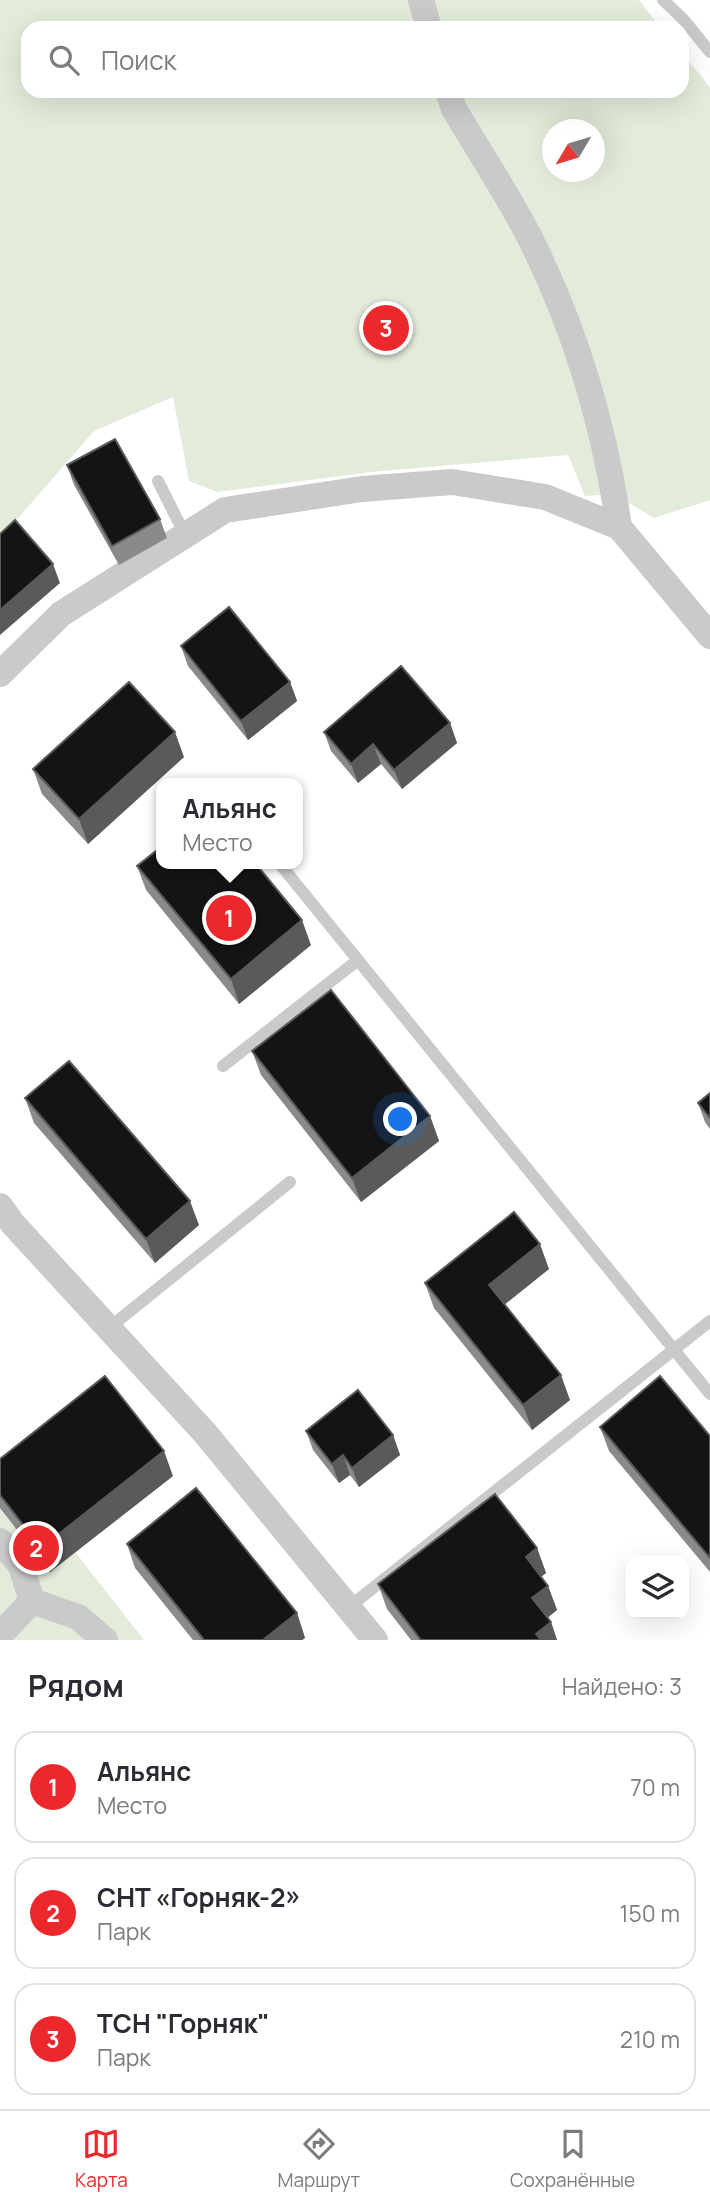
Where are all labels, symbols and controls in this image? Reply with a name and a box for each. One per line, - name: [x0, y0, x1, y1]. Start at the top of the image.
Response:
- search box: [21, 21, 689, 98]
- icon: search: [45, 41, 83, 79]
- text: Поиск: [101, 42, 176, 78]
- north arrow: [542, 119, 605, 182]
- pin: 3: [363, 302, 409, 354]
- popup: [156, 778, 303, 869]
- text: Альянс: [182, 790, 277, 826]
- text: Место: [182, 826, 253, 858]
- pin: 1: [206, 892, 252, 944]
- your location: [383, 1102, 417, 1136]
- pin: 2: [13, 1522, 59, 1574]
- map controls: [626, 1556, 689, 1619]
- button: layers: [626, 1556, 689, 1619]
- text: Рядом: [28, 1665, 124, 1706]
- text: Найдено: 3: [562, 1670, 682, 1702]
- text: Альянс: [97, 1753, 191, 1789]
- text: 1: [48, 1771, 58, 1803]
- text: 70 m: [630, 1771, 680, 1803]
- text: Место: [97, 1789, 167, 1821]
- text: СНТ «Горняк-2»: [97, 1879, 301, 1915]
- text: 2: [46, 1897, 60, 1929]
- text: 150 m: [620, 1897, 680, 1929]
- text: Парк: [97, 1915, 151, 1947]
- text: ТСН "Горняк": [97, 2005, 270, 2041]
- text: 3: [46, 2023, 60, 2055]
- text: 210 m: [620, 2023, 680, 2055]
- text: Парк: [97, 2041, 151, 2073]
- tab: Карта: [75, 2125, 128, 2193]
- tab: Маршрут: [278, 2125, 360, 2193]
- tab: Сохранённые: [510, 2125, 635, 2193]

